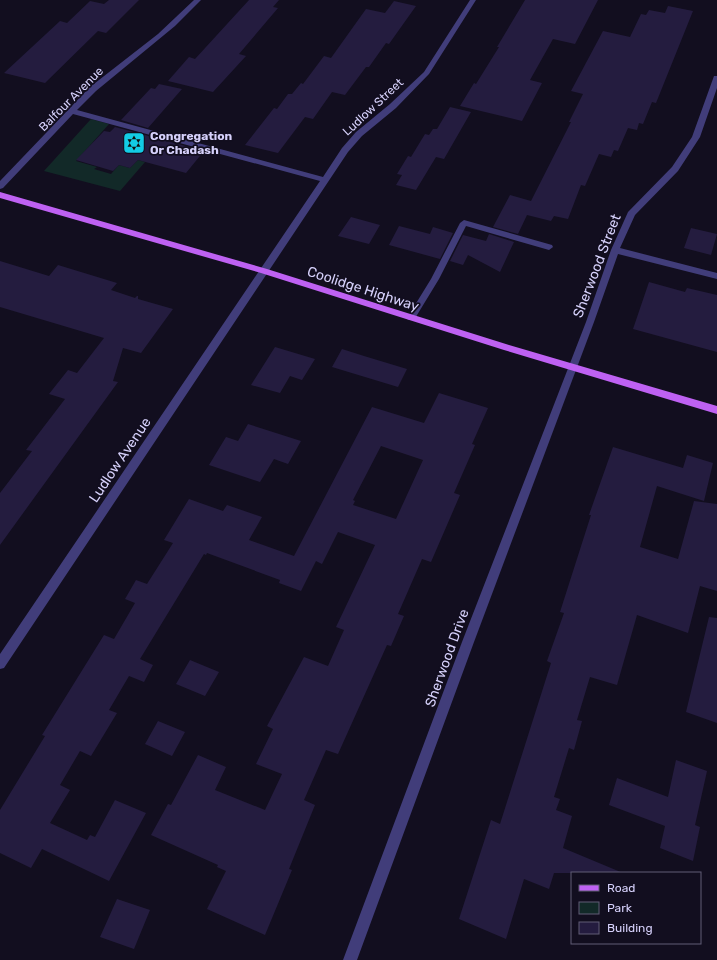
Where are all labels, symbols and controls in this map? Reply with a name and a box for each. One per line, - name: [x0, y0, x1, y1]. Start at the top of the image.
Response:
- street label: Balfour Avenue: [36, 64, 106, 134]
- street label: Ludlow Street: [340, 75, 406, 139]
- place label: Congregation Or Chadash: [150, 129, 233, 157]
- synagogue icon: Congregation Or Chadash: [121, 130, 147, 156]
- street label: Sherwood Street: [569, 211, 625, 320]
- street label: Coolidge Highway: [305, 263, 421, 315]
- street label: Ludlow Avenue: [85, 414, 155, 506]
- street label: Sherwood Drive: [421, 607, 473, 709]
- legend: [571, 872, 701, 944]
- text: Road: [607, 881, 635, 895]
- text: Park: [607, 901, 633, 915]
- text: Building: [607, 921, 653, 935]

